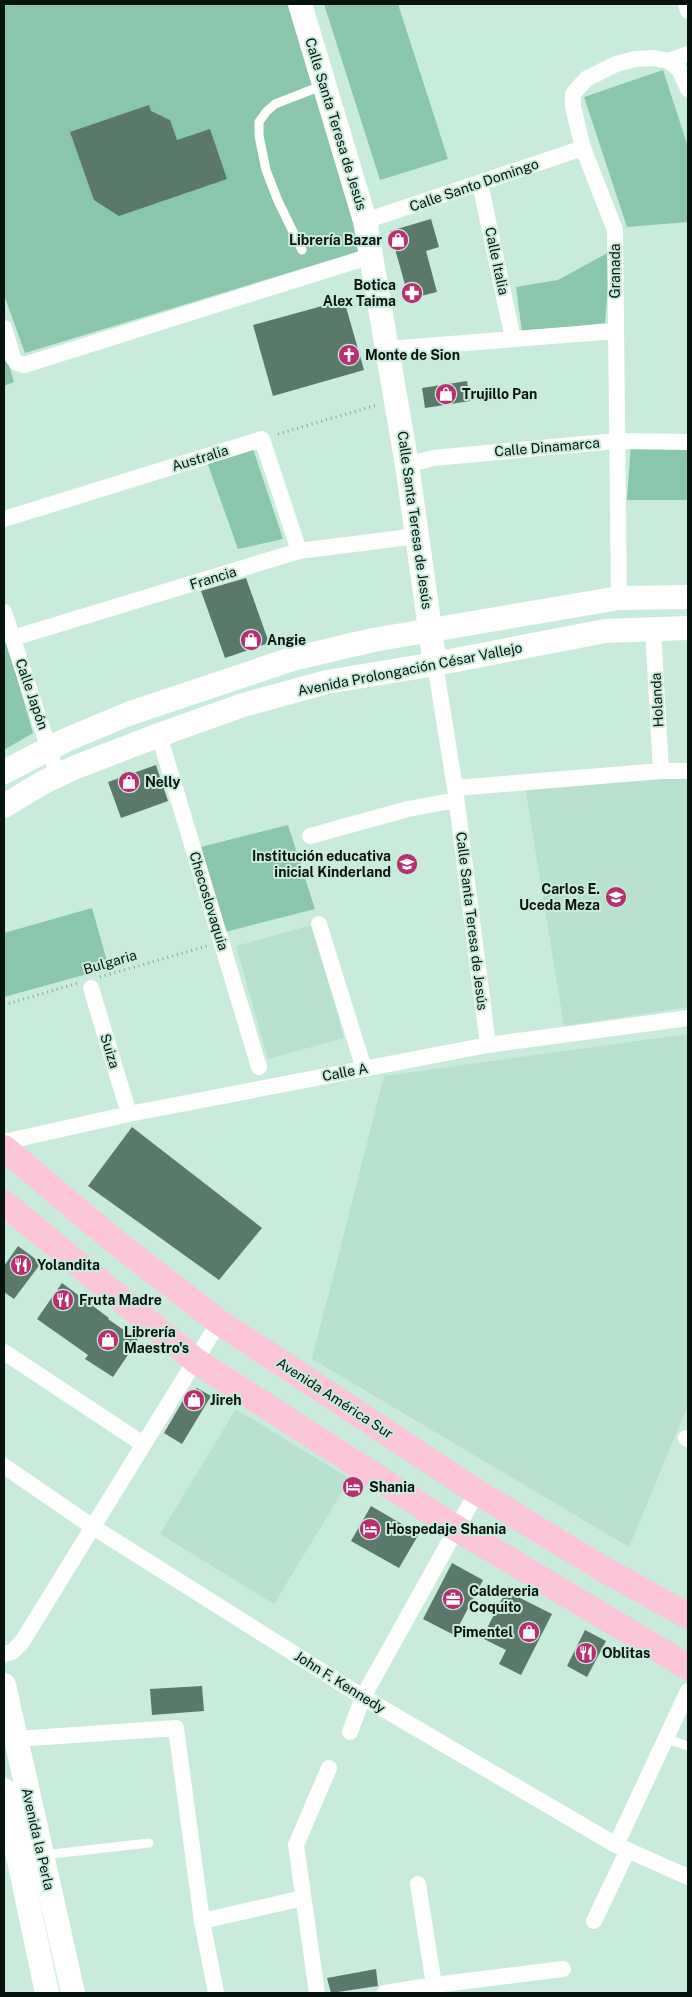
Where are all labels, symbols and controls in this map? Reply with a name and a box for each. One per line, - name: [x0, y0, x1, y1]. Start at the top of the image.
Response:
- street label: Calle Santa Teresa de Jesús: [302, 36, 370, 212]
- street label: Calle Santo Domingo: [407, 155, 541, 215]
- street label: Calle Italia: [482, 226, 512, 296]
- shop icon: Librería Bazar: [386, 228, 410, 252]
- place label: Librería Bazar: [289, 232, 382, 248]
- street label: Granada: [607, 243, 623, 299]
- place label: Botica Alex Taima: [323, 277, 396, 309]
- pharmacy icon: Botica Alex Taima: [400, 281, 424, 305]
- church icon: Monte de Sion: [337, 343, 361, 367]
- place label: Monte de Sion: [365, 347, 460, 363]
- shop icon: Trujillo Pan: [434, 382, 458, 406]
- place label: Trujillo Pan: [462, 386, 537, 402]
- street label: Calle Santa Teresa de Jesús: [395, 430, 435, 610]
- street label: Calle Dinamarca: [494, 434, 600, 460]
- street label: Australia: [170, 442, 230, 474]
- street label: Francia: [188, 563, 238, 593]
- shop icon: Angie: [239, 628, 263, 652]
- place label: Angie: [267, 632, 306, 648]
- street label: Avenida Prolongación César Vallejo: [296, 639, 524, 699]
- street label: Calle Japón: [12, 656, 52, 732]
- street label: Holanda: [648, 672, 666, 728]
- shop icon: Nelly: [117, 770, 141, 794]
- place label: Nelly: [145, 774, 180, 790]
- street label: Calle Santa Teresa de Jesús: [453, 831, 491, 1011]
- place label: Institución educativa inicial Kinderland: [252, 848, 391, 880]
- street label: Checoslovaquia: [186, 850, 232, 952]
- school or university icon: Institución educativa inicial Kinderland: [395, 852, 419, 876]
- place label: Carlos E. Uceda Meza: [519, 881, 600, 913]
- school or university icon: Carlos E. Uceda Meza: [604, 885, 628, 909]
- street label: Bulgaria: [81, 947, 139, 977]
- street label: Suiza: [97, 1032, 123, 1070]
- street label: Calle A: [321, 1060, 369, 1084]
- restaurant icon: Yolandita: [9, 1253, 33, 1277]
- place label: Yolandita: [37, 1257, 100, 1273]
- restaurant icon: Fruta Madre: [51, 1288, 75, 1312]
- place label: Fruta Madre: [79, 1292, 162, 1308]
- place label: Librería Maestro's: [124, 1324, 189, 1356]
- shop icon: Librería Maestro's: [96, 1328, 120, 1352]
- street label: Avenida América Sur: [274, 1354, 396, 1442]
- shop icon: Jireh: [182, 1388, 206, 1412]
- place label: Jireh: [210, 1392, 242, 1408]
- hotel icon: Shania: [341, 1475, 365, 1499]
- place label: Shania: [369, 1479, 415, 1495]
- hotel icon: Hospedaje Shania: [358, 1517, 382, 1541]
- place label: Hospedaje Shania: [386, 1521, 506, 1537]
- place label: Caldereria Coquito: [469, 1583, 539, 1615]
- office icon: Caldereria Coquito: [441, 1587, 465, 1611]
- shop icon: Pimentel: [517, 1620, 541, 1644]
- place label: Pimentel: [453, 1624, 513, 1640]
- restaurant icon: Oblitas: [574, 1641, 598, 1665]
- place label: Oblitas: [602, 1645, 650, 1661]
- street label: John F. Kennedy: [292, 1648, 389, 1717]
- street label: Avenida la Perla: [18, 1786, 58, 1892]

